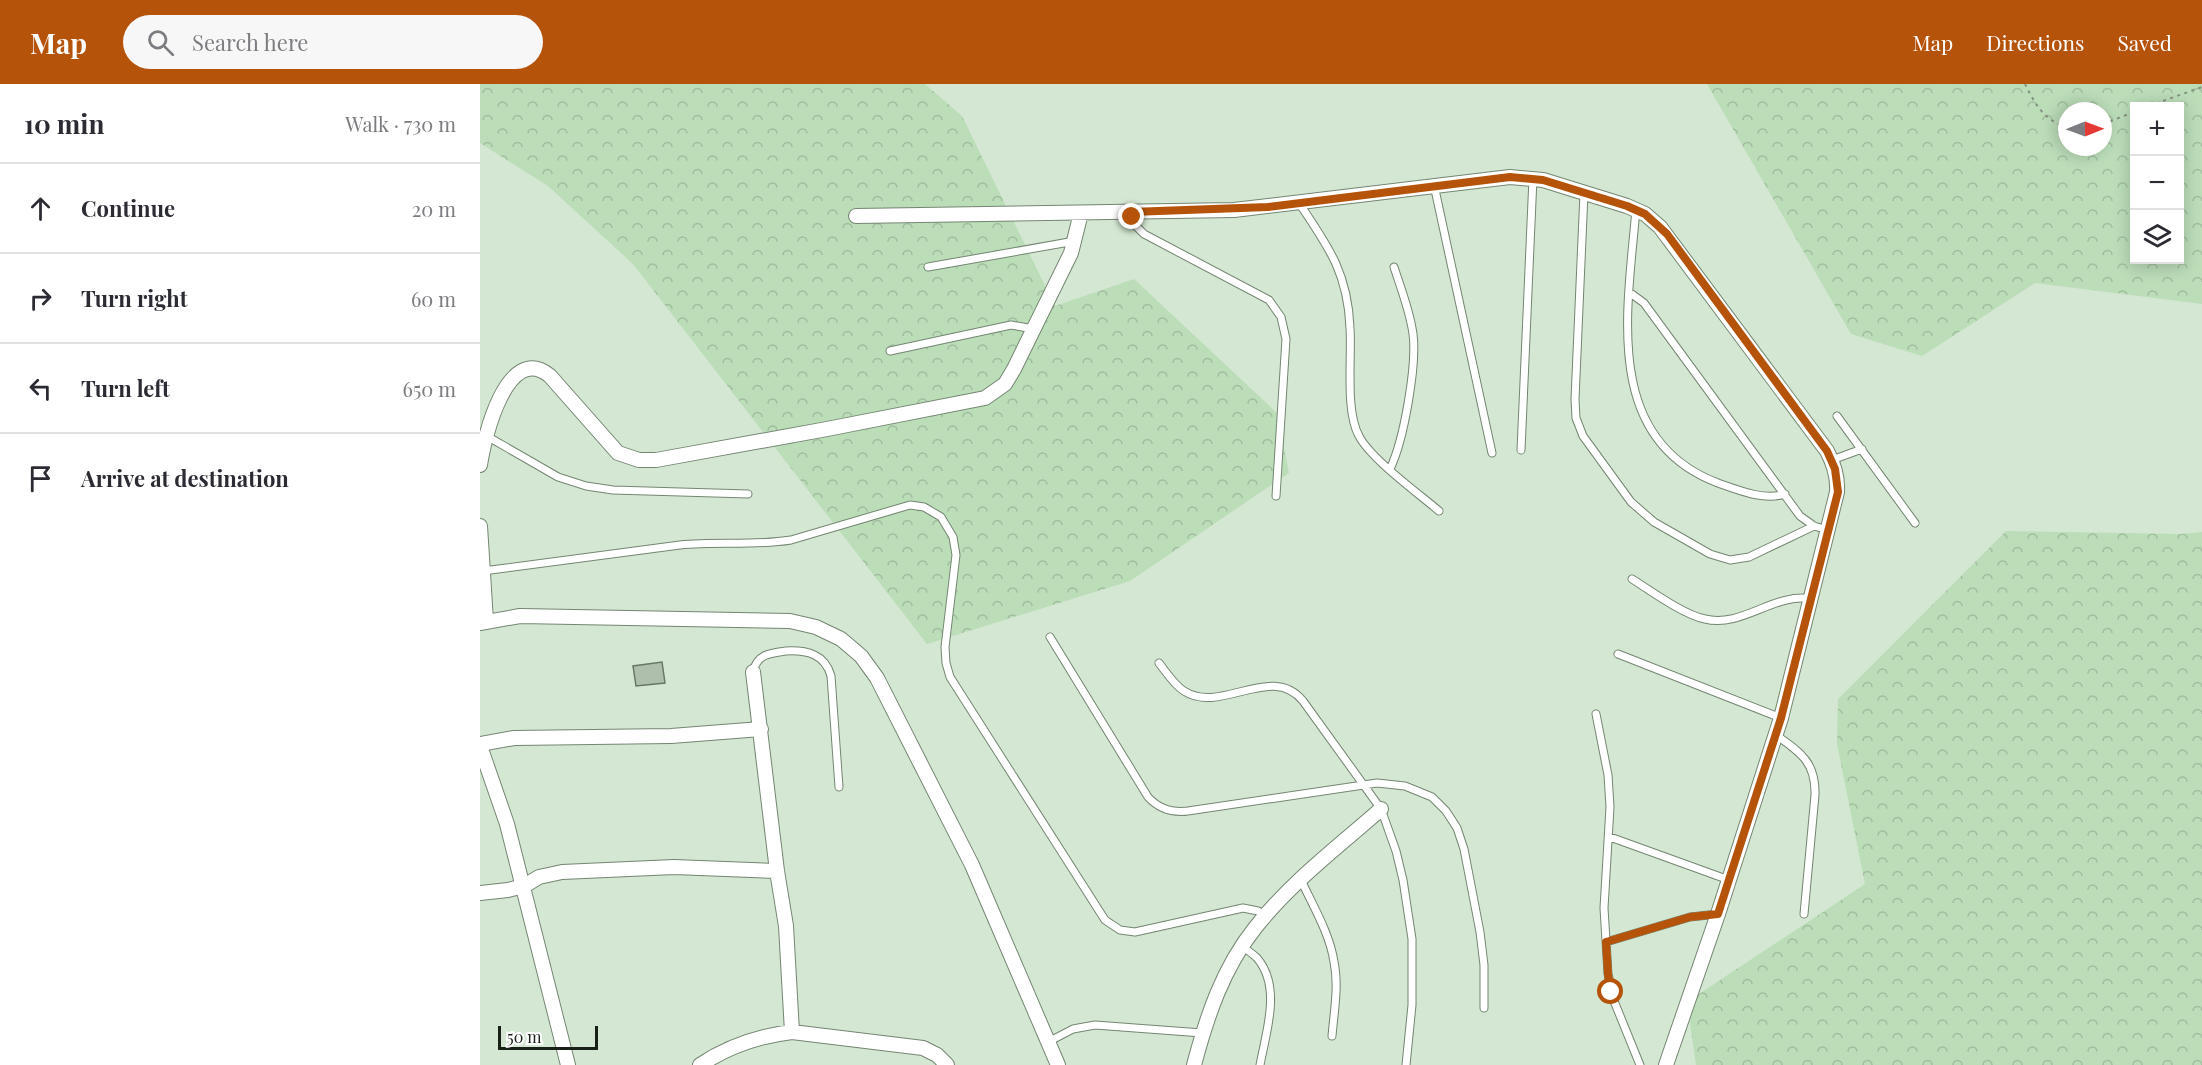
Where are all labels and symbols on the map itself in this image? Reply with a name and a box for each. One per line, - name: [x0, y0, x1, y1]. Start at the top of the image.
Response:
- north arrow: [2058, 102, 2112, 156]
- route end: [1118, 203, 1144, 229]
- route start: [1597, 978, 1623, 1004]
- scale bar: [498, 1023, 598, 1050]

